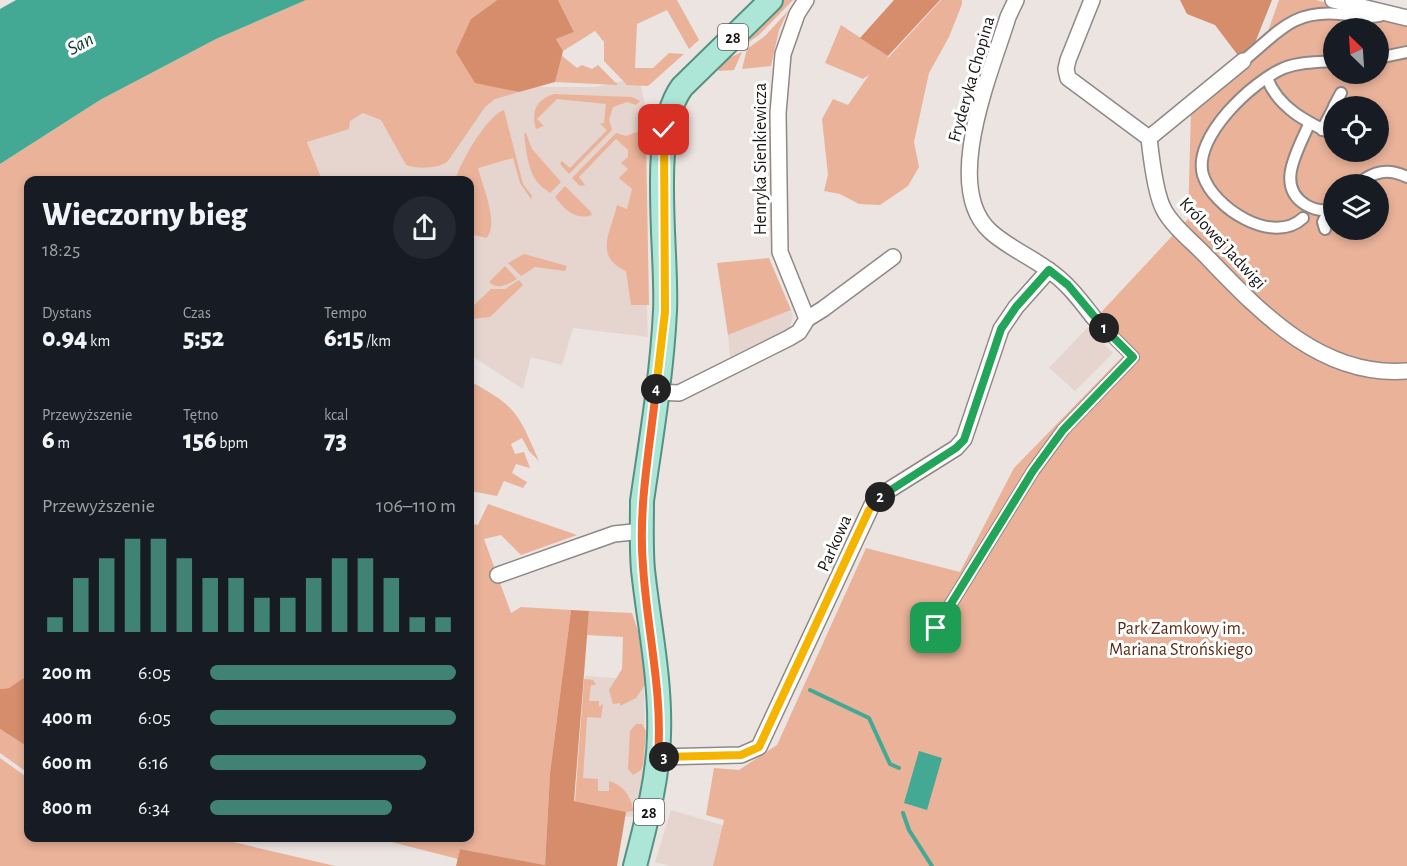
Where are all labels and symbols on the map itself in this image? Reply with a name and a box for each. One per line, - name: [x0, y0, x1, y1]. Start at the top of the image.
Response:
- street label: Fryderyka Chopina: [945, 14, 998, 144]
- north arrow: [1323, 18, 1389, 84]
- road number: 28: [718, 24, 748, 50]
- water label: San: [64, 29, 97, 59]
- street label: Henryka Sienkiewicza: [752, 83, 770, 235]
- pin: [638, 104, 689, 155]
- street label: Królowej Jadwigi: [1176, 195, 1269, 293]
- pin: 1: [1089, 313, 1119, 343]
- pin: 4: [641, 374, 671, 404]
- pin: 2: [865, 482, 895, 512]
- street label: Parkowa: [815, 513, 855, 574]
- pin: [910, 602, 961, 653]
- park label: Park Zamkowy im. Mariana Strońskiego: [1109, 620, 1253, 659]
- pin: 3: [649, 742, 679, 772]
- road number: 28: [634, 799, 664, 825]

